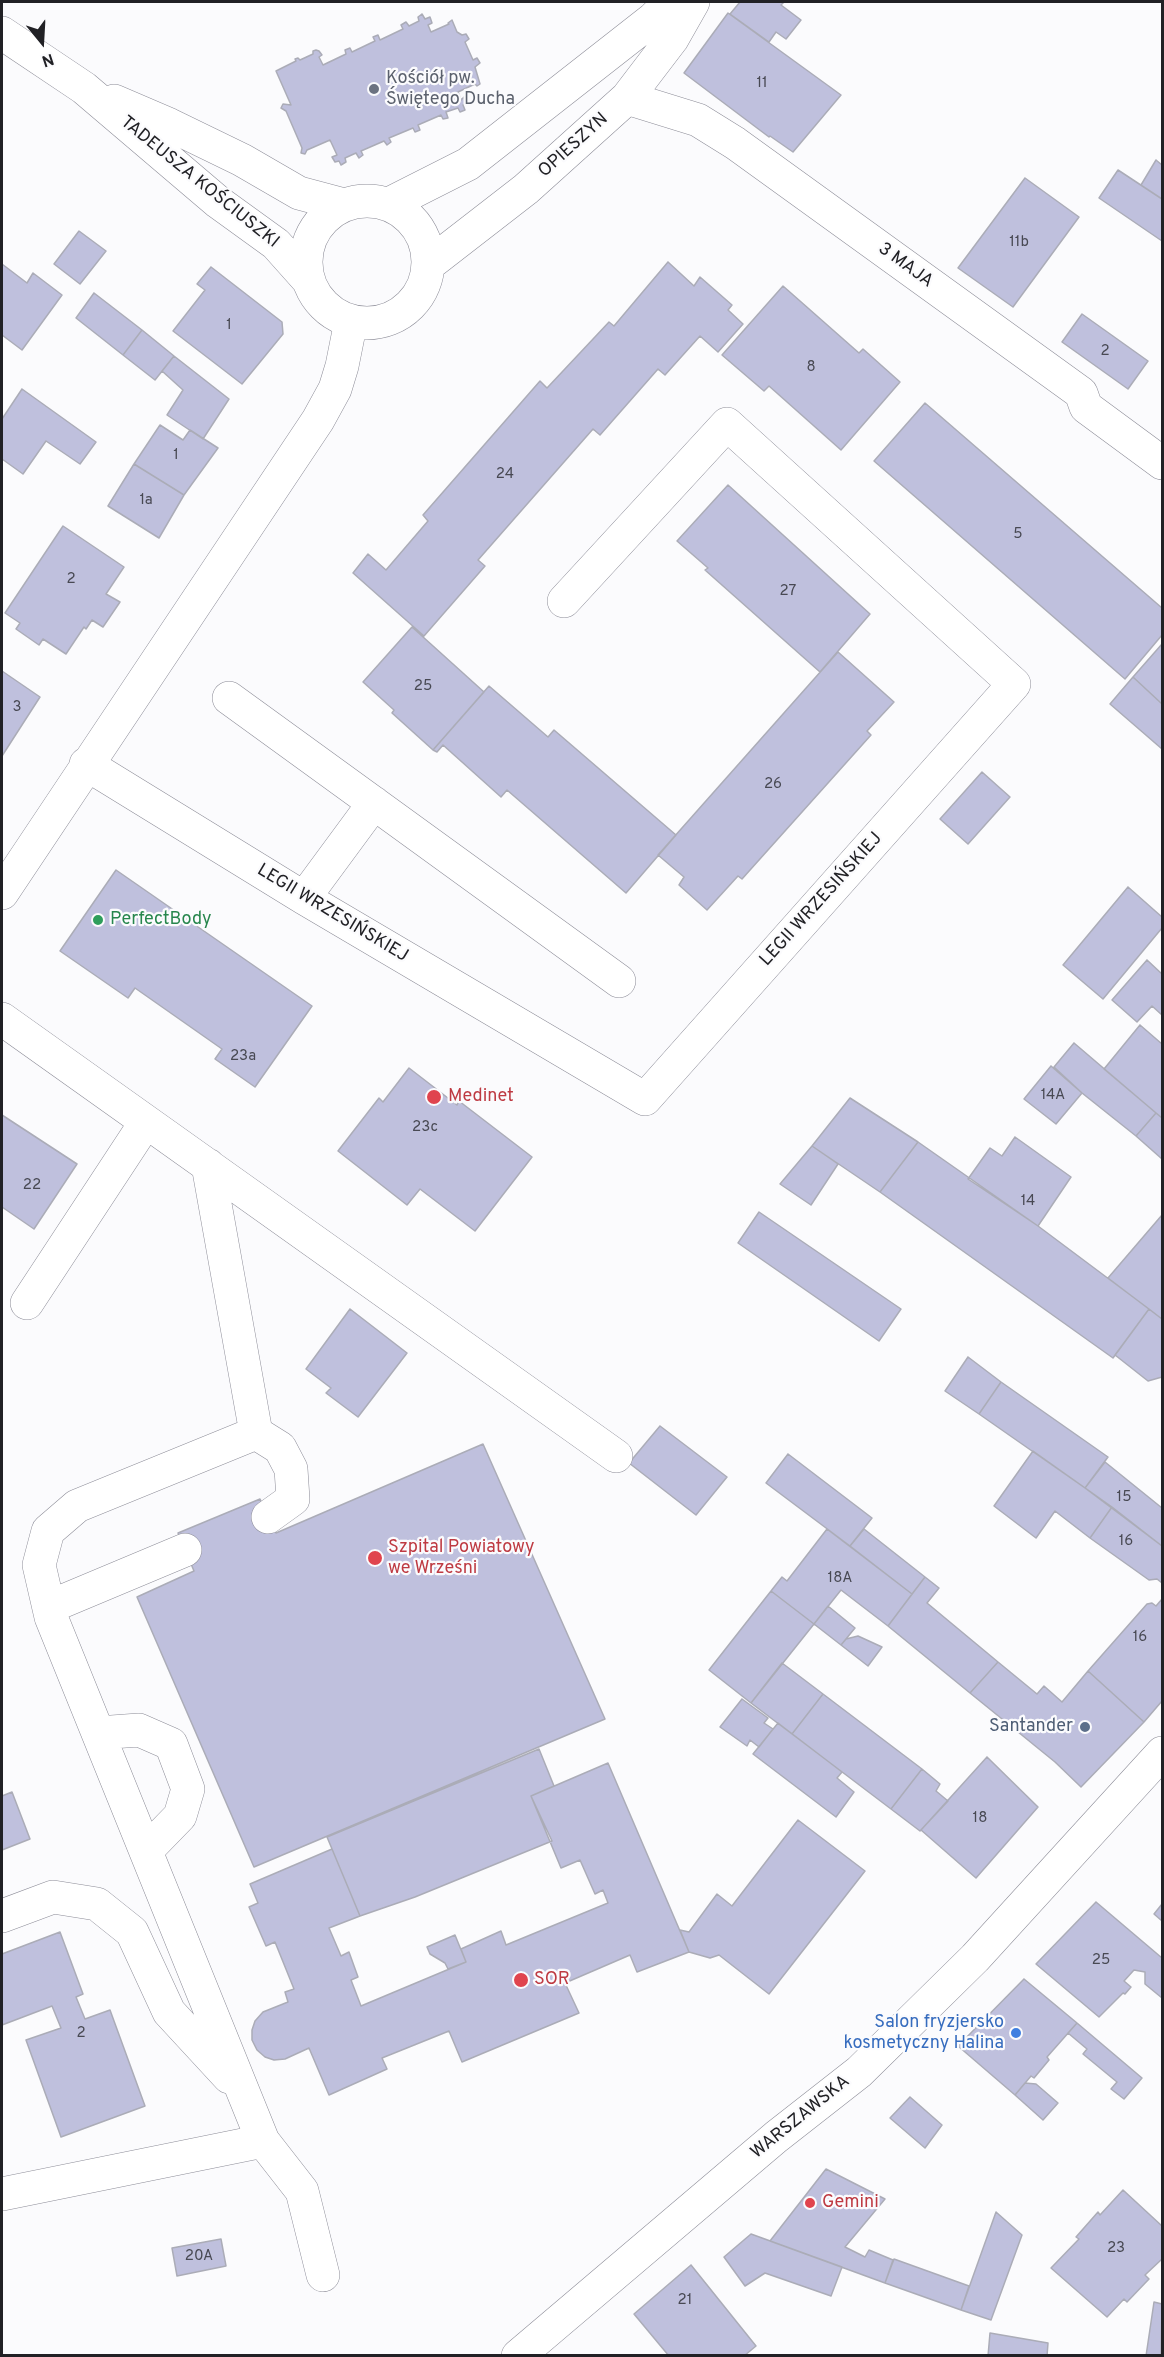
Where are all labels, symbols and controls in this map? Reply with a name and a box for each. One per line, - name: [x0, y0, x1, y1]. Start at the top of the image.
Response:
- north arrow: [12, 12, 72, 72]
- text: N: [39, 48, 56, 70]
- place label: Kościół pw. Świętego Ducha: [386, 68, 515, 110]
- house number: 11: [756, 75, 768, 93]
- marker: Kościół pw. Świętego Ducha: [367, 82, 381, 96]
- street label: OPIESZYN: [535, 109, 613, 183]
- street label: TADEUSZA KOŚCIUSZKI: [115, 112, 283, 254]
- house number: 11b: [1009, 234, 1029, 252]
- street label: 3 MAJA: [873, 239, 937, 293]
- house number: 1: [226, 317, 232, 335]
- house number: 2: [1100, 343, 1110, 361]
- house number: 8: [806, 359, 816, 377]
- house number: 1: [173, 447, 179, 465]
- house number: 24: [496, 466, 514, 484]
- house number: 1a: [139, 492, 153, 510]
- house number: 5: [1013, 526, 1023, 544]
- house number: 2: [66, 571, 76, 589]
- house number: 27: [780, 583, 796, 601]
- house number: 25: [414, 678, 432, 696]
- house number: 3: [12, 699, 22, 717]
- house number: 26: [764, 776, 782, 794]
- street label: LEGII WRZESIŃSKIEJ: [756, 829, 888, 971]
- street label: LEGII WRZESIŃSKIEJ: [252, 860, 412, 968]
- place label: PerfectBody: [110, 909, 212, 931]
- marker: PerfectBody: [91, 913, 105, 927]
- house number: 23a: [230, 1048, 256, 1066]
- place label: Medinet: [448, 1086, 514, 1108]
- house number: 14A: [1041, 1087, 1065, 1105]
- marker: Medinet: [425, 1088, 443, 1106]
- house number: 23c: [412, 1119, 438, 1137]
- house number: 22: [23, 1177, 41, 1195]
- house number: 14: [1021, 1193, 1035, 1211]
- house number: 15: [1117, 1489, 1131, 1507]
- house number: 16: [1119, 1533, 1133, 1551]
- place label: Szpital Powiatowy we Wrześni: [388, 1537, 534, 1580]
- marker: Szpital Powiatowy we Wrześni: [366, 1549, 384, 1567]
- house number: 18A: [828, 1570, 852, 1588]
- house number: 16: [1133, 1629, 1147, 1647]
- place label: Santander: [989, 1716, 1073, 1738]
- marker: Santander: [1078, 1720, 1092, 1734]
- house number: 18: [973, 1810, 987, 1828]
- house number: 25: [1092, 1952, 1110, 1970]
- place label: SOR: [534, 1969, 570, 1991]
- marker: SOR: [512, 1971, 530, 1989]
- place label: Salon fryzjersko kosmetyczny Halina: [843, 2012, 1004, 2054]
- house number: 2: [76, 2025, 86, 2043]
- marker: Salon fryzjersko kosmetyczny Halina: [1009, 2026, 1023, 2040]
- street label: WARSZAWSKA: [747, 2072, 855, 2164]
- place label: Gemini: [822, 2192, 879, 2214]
- marker: Gemini: [803, 2196, 817, 2210]
- house number: 23: [1107, 2240, 1125, 2258]
- house number: 20A: [185, 2248, 213, 2266]
- house number: 21: [678, 2292, 692, 2310]

